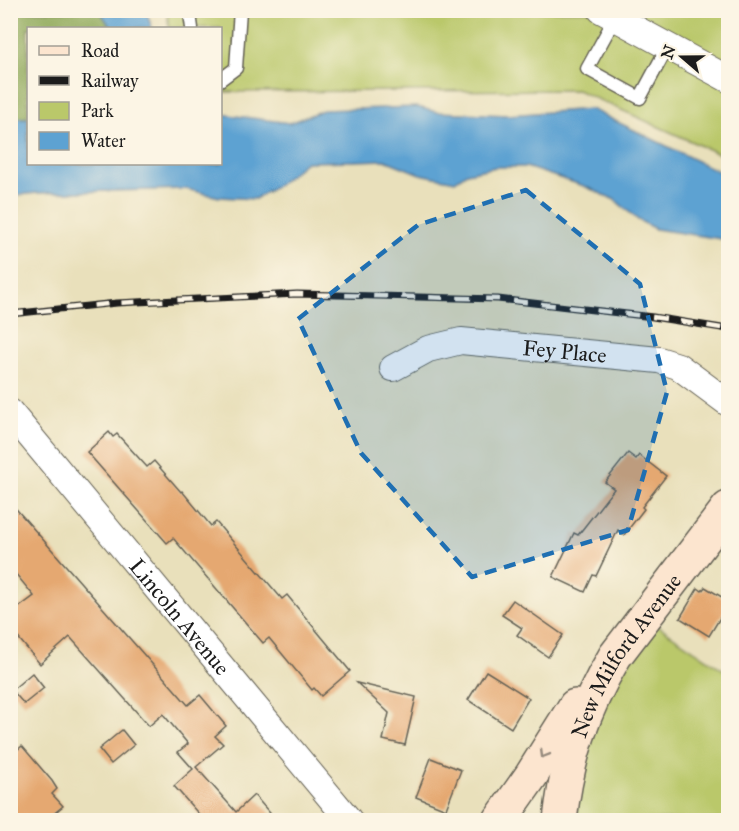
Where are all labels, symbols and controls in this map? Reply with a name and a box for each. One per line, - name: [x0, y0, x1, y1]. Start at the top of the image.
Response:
- legend: [27, 27, 222, 165]
- north arrow: [652, 27, 712, 87]
- text: Road: [81, 40, 119, 62]
- text: N: [657, 42, 680, 62]
- text: Railway: [81, 70, 139, 92]
- text: Park: [81, 100, 114, 122]
- text: Water: [81, 130, 126, 152]
- street label: Fey Place: [521, 333, 608, 368]
- street label: Lincoln Avenue: [124, 553, 236, 680]
- street label: New Milford Avenue: [565, 568, 687, 741]
- one-way arrow: [540, 748, 552, 758]

